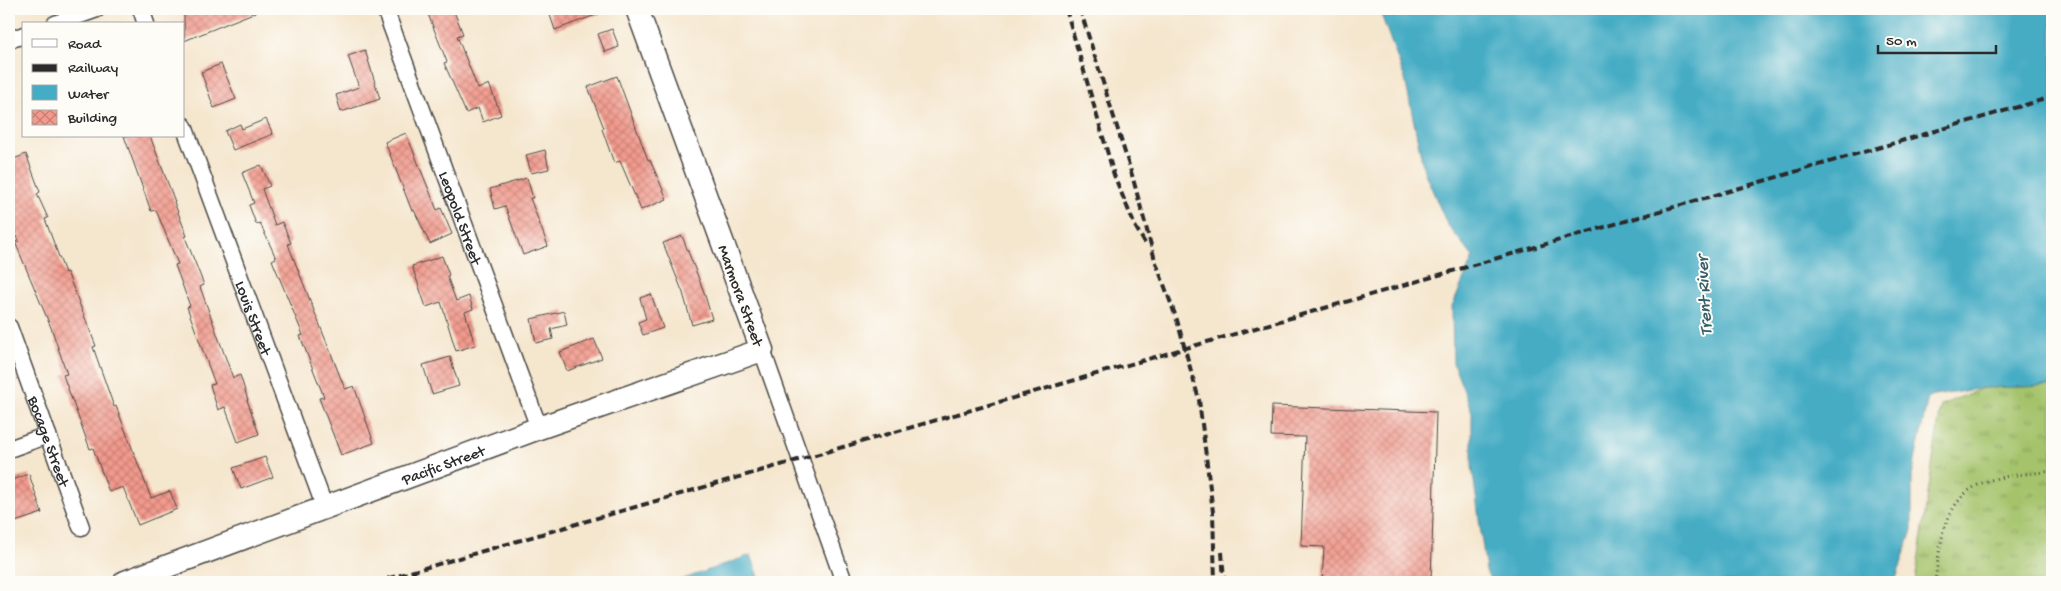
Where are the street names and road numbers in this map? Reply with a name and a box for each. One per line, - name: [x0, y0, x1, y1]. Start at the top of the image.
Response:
- street label: Leopold Street: [432, 169, 485, 269]
- street label: Marmora Street: [712, 243, 766, 351]
- street label: Louis Street: [229, 279, 274, 360]
- street label: Bocage Street: [21, 393, 72, 491]
- street label: Pacific Street: [399, 443, 489, 491]

